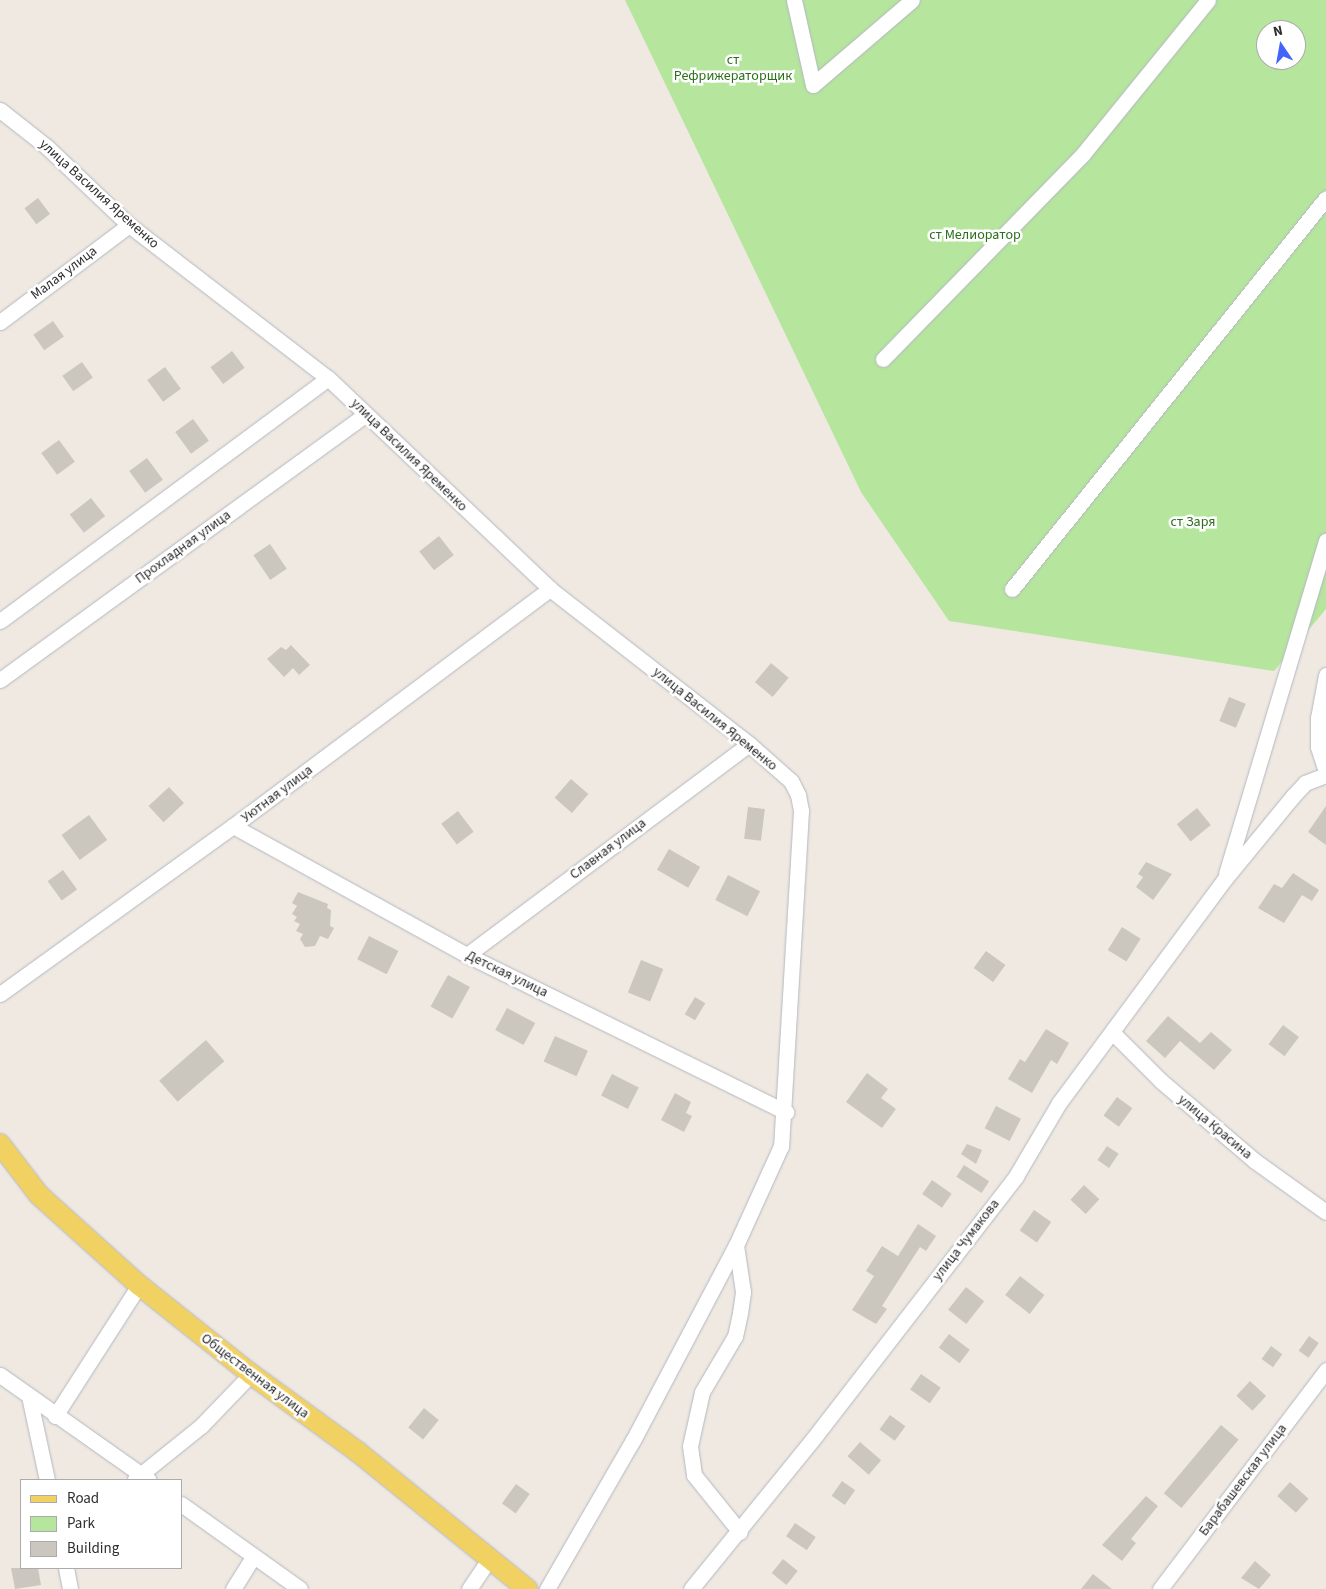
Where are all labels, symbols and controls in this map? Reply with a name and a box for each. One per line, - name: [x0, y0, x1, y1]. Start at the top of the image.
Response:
- north arrow: [1256, 20, 1306, 70]
- text: N: [1271, 21, 1285, 42]
- park label: ст Рефрижераторщик: [674, 52, 792, 84]
- street label: улица Василия Яременко: [36, 136, 162, 252]
- park label: ст Мелиоратор: [929, 227, 1021, 243]
- street label: Малая улица: [28, 243, 100, 303]
- street label: улица Василия Яременко: [347, 395, 471, 515]
- street label: Прохладная улица: [132, 507, 234, 587]
- park label: ст Заря: [1170, 514, 1216, 530]
- street label: улица Василия Яременко: [649, 664, 781, 774]
- street label: Уютная улица: [238, 762, 316, 826]
- street label: Славная улица: [567, 815, 649, 883]
- street label: Детская улица: [463, 947, 551, 1001]
- street label: улица Красина: [1175, 1091, 1255, 1163]
- street label: улица Чумакова: [929, 1196, 1003, 1284]
- street label: Общественная улица: [198, 1330, 312, 1422]
- street label: Барабашевская улица: [1195, 1421, 1291, 1539]
- legend: [20, 1479, 182, 1569]
- text: Road: [67, 1488, 99, 1509]
- text: Park: [67, 1513, 95, 1534]
- text: Building: [67, 1538, 119, 1559]

